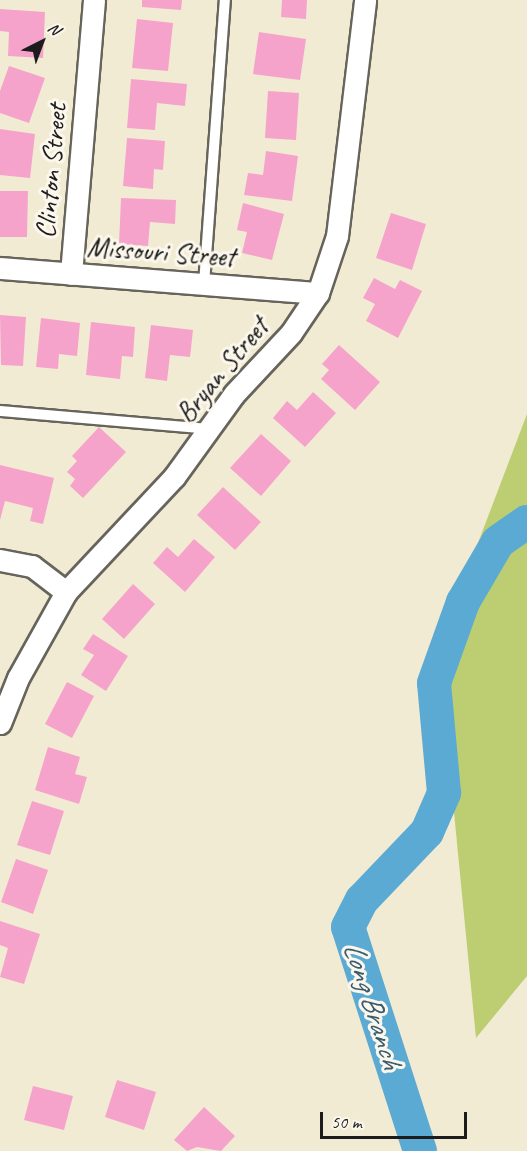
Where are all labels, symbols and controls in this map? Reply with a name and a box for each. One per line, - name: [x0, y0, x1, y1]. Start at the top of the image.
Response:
- north arrow: [12, 12, 72, 72]
- text: N: [44, 18, 64, 39]
- street label: Clinton Street: [28, 102, 74, 240]
- street label: Missouri Street: [86, 230, 236, 274]
- street label: Bryan Street: [168, 311, 276, 429]
- water label: Long Branch: [335, 936, 411, 1074]
- scale bar: [323, 1100, 470, 1138]
- text: 50 m: [331, 1111, 362, 1133]

